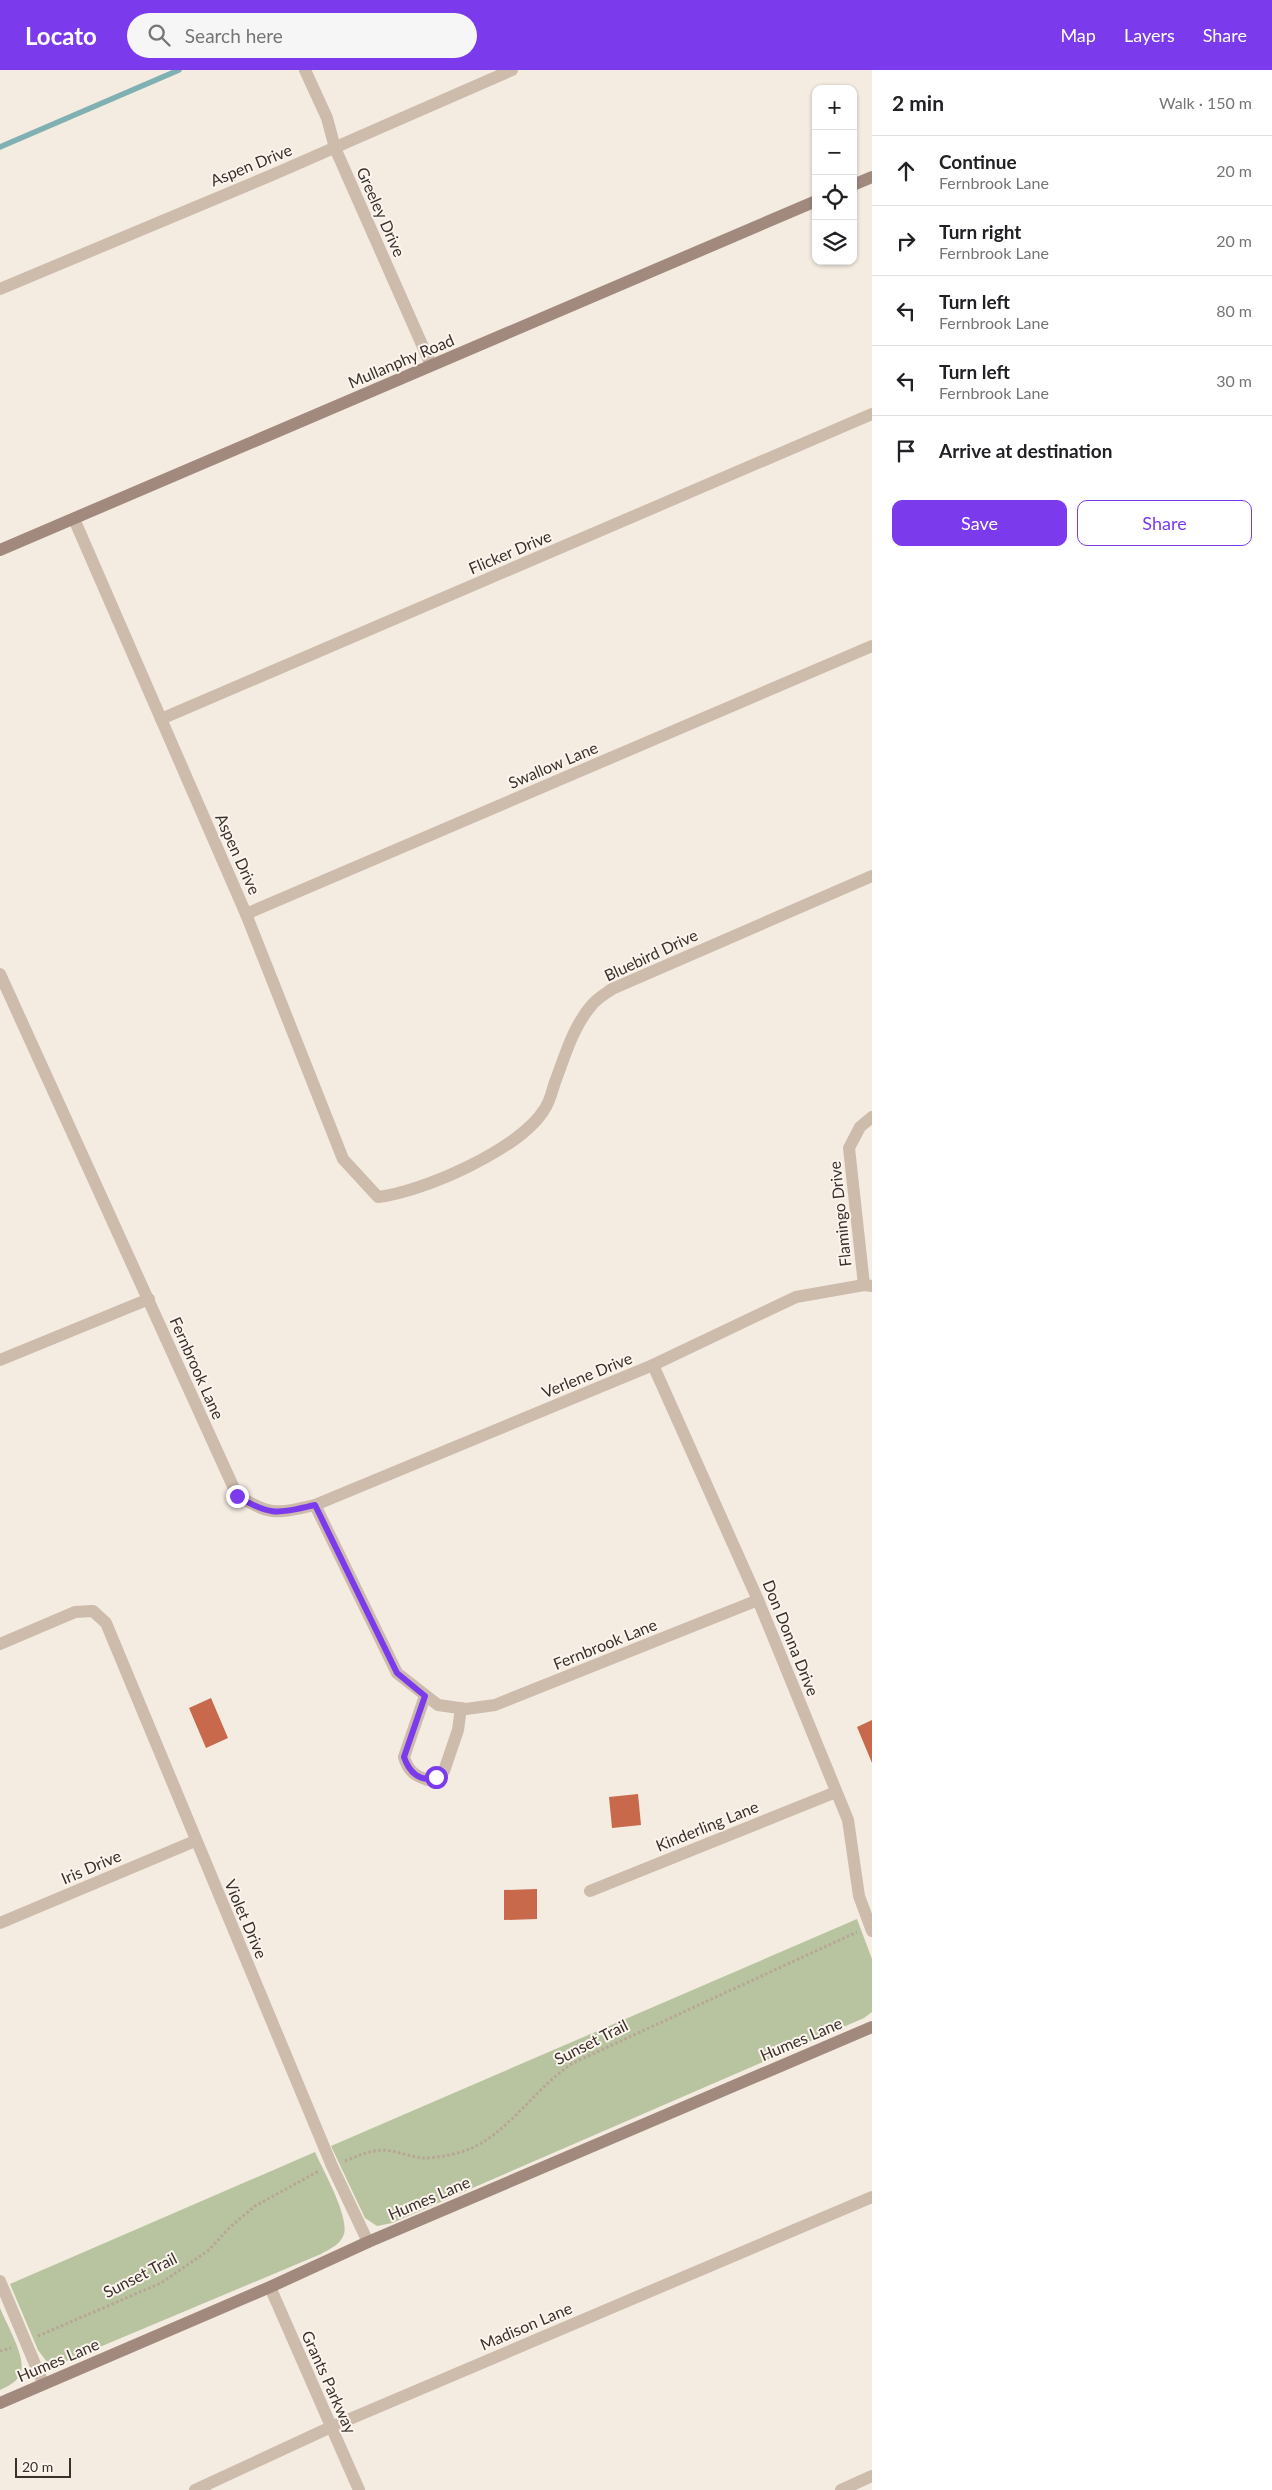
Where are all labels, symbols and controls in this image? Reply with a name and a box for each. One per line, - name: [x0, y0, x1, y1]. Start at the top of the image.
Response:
- search box: [127, 13, 477, 58]
- text: Locato: [25, 21, 97, 50]
- icon: search: [145, 21, 173, 49]
- text: Search here: [185, 24, 283, 47]
- text: Map: [1060, 24, 1096, 46]
- text: Layers: [1124, 24, 1175, 46]
- text: Share: [1203, 24, 1247, 46]
- map controls: [812, 85, 857, 265]
- button: +: [812, 85, 857, 130]
- text: 2 min: [892, 90, 944, 115]
- text: Walk · 150 m: [1159, 93, 1252, 112]
- button: −: [812, 130, 857, 175]
- street label: Aspen Drive: [207, 140, 294, 190]
- text: Continue: [939, 150, 1017, 173]
- icon: ahead: [892, 157, 920, 185]
- text: 20 m: [1216, 161, 1252, 180]
- street label: Greeley Drive: [353, 164, 410, 260]
- text: Fernbrook Lane: [939, 173, 1049, 192]
- button: locate: [812, 175, 857, 220]
- button: layers: [812, 220, 857, 265]
- text: Turn right: [939, 220, 1021, 243]
- icon: right: [892, 227, 920, 255]
- text: 20 m: [1216, 231, 1252, 250]
- text: Fernbrook Lane: [939, 243, 1049, 262]
- text: Turn left: [939, 290, 1010, 313]
- icon: left: [892, 297, 920, 325]
- text: 80 m: [1216, 301, 1252, 320]
- text: Fernbrook Lane: [939, 313, 1049, 332]
- street label: Mullanphy Road: [345, 330, 457, 391]
- text: Turn left: [939, 360, 1010, 383]
- icon: left: [892, 367, 920, 395]
- text: 30 m: [1216, 371, 1252, 390]
- text: Fernbrook Lane: [939, 383, 1049, 402]
- icon: arrive: [892, 437, 920, 465]
- text: Arrive at destination: [939, 439, 1112, 462]
- button: Save: [892, 500, 1067, 546]
- button: Share: [1077, 500, 1252, 546]
- street label: Flicker Drive: [466, 526, 554, 577]
- street label: Swallow Lane: [505, 737, 600, 792]
- street label: Aspen Drive: [212, 810, 265, 897]
- street label: Bluebird Drive: [601, 925, 701, 984]
- street label: Flamingo Drive: [825, 1160, 854, 1268]
- street label: Fernbrook Lane: [166, 1314, 228, 1422]
- street label: Verlene Drive: [539, 1348, 635, 1401]
- route end: [226, 1485, 249, 1508]
- street label: Don Donna Drive: [760, 1577, 823, 1699]
- street label: Fernbrook Lane: [550, 1614, 659, 1673]
- route start: [425, 1766, 448, 1789]
- street label: Kinderling Lane: [653, 1796, 761, 1855]
- street label: Iris Drive: [58, 1845, 124, 1888]
- street label: Violet Drive: [221, 1876, 272, 1961]
- street label: Humes Lane: [757, 2013, 845, 2064]
- street label: Sunset Trail: [551, 2015, 631, 2068]
- street label: Humes Lane: [385, 2172, 473, 2223]
- street label: Sunset Trail: [100, 2248, 180, 2301]
- street label: Madison Lane: [477, 2298, 575, 2353]
- street label: Grants Parkway: [298, 2327, 361, 2437]
- street label: Humes Lane: [14, 2334, 102, 2385]
- scale bar: [15, 2455, 71, 2478]
- text: 20 m: [22, 2458, 53, 2475]

